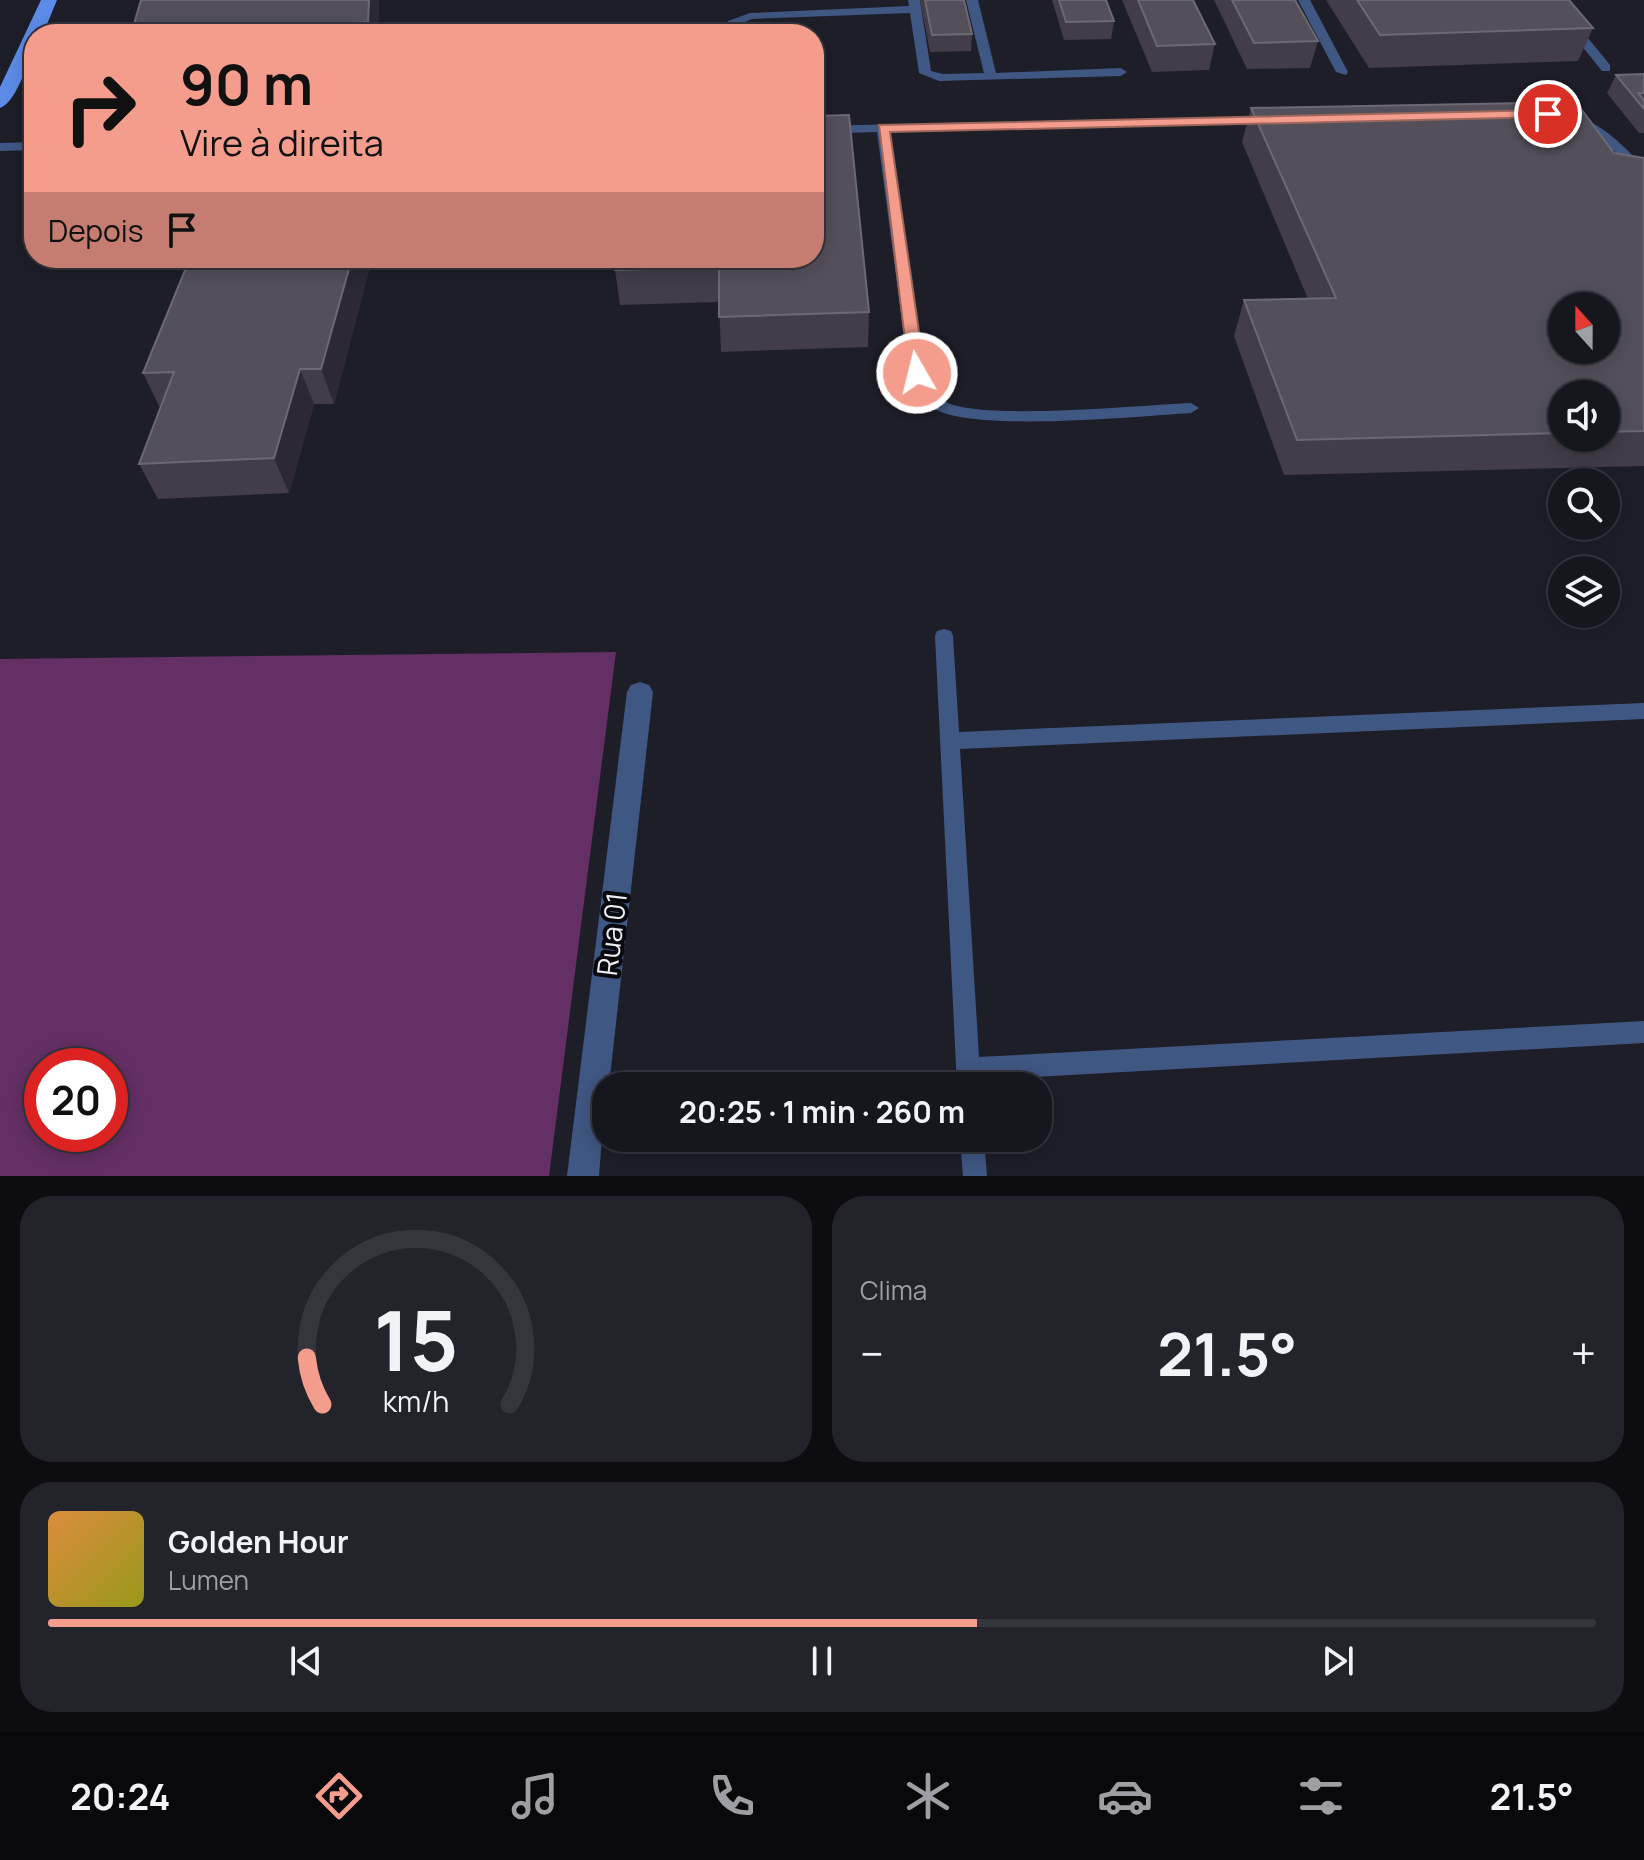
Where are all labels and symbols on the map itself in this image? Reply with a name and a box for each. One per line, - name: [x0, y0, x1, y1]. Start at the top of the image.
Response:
- pin: [1514, 80, 1582, 148]
- north arrow: [1548, 292, 1620, 364]
- position arrow: [875, 331, 959, 415]
- street label: Rua 01: [587, 890, 635, 978]
- speed limit sign: 20: [24, 1048, 128, 1152]

